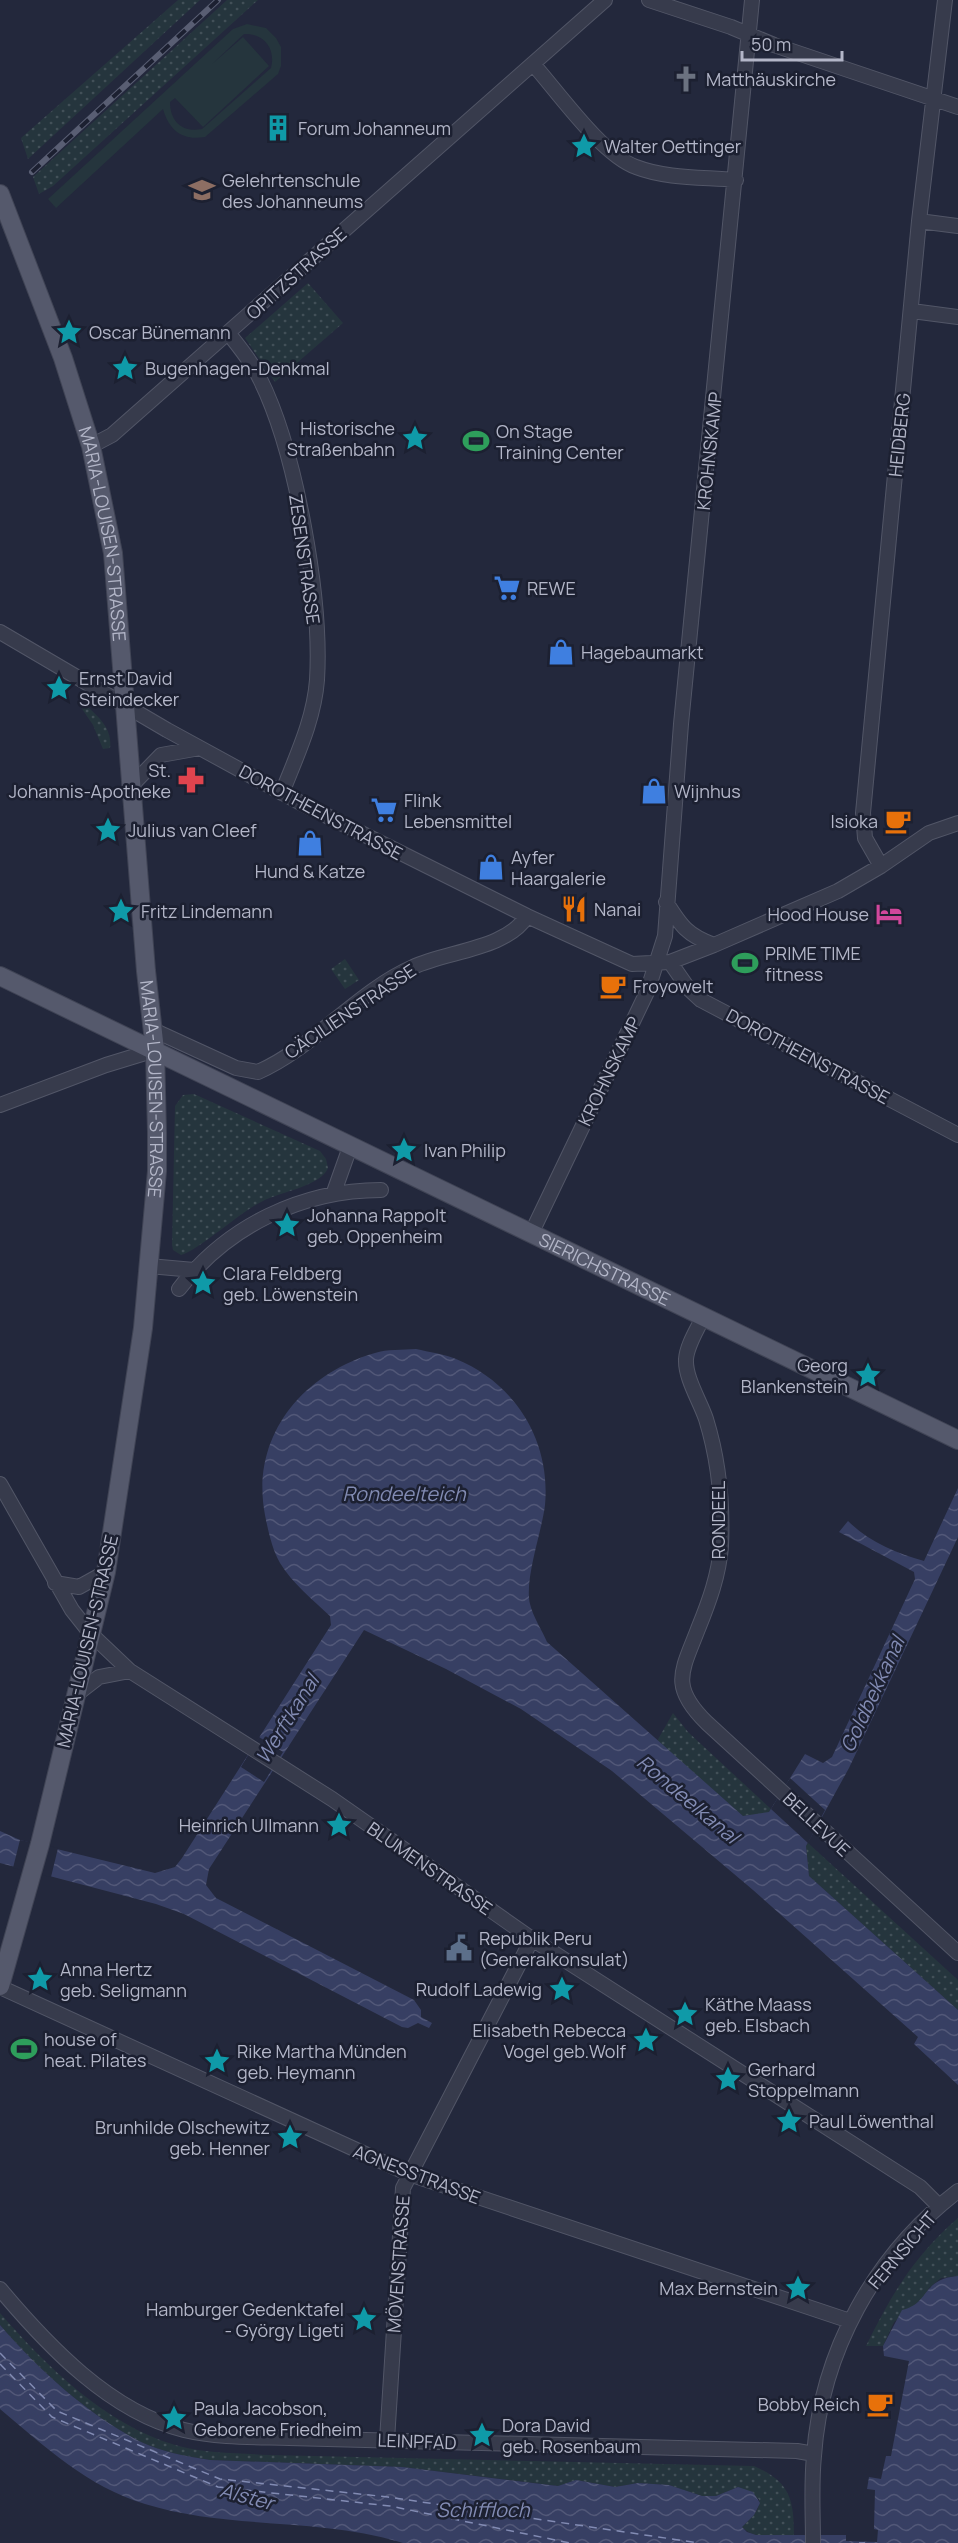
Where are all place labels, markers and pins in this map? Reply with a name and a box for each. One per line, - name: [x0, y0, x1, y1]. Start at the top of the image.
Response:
- church icon: Matthäuskirche: [671, 64, 701, 94]
- place label: Matthäuskirche: [706, 67, 836, 91]
- building icon: Forum Johanneum: [263, 113, 293, 143]
- place label: Forum Johanneum: [298, 116, 451, 140]
- place icon: Walter Oettinger: [569, 131, 599, 161]
- place label: Walter Oettinger: [604, 134, 742, 158]
- place label: Gelehrtenschule des Johanneums: [222, 168, 363, 213]
- school or university icon: Gelehrtenschule des Johanneums: [187, 175, 217, 205]
- place icon: Oscar Bünemann: [54, 317, 84, 347]
- place label: Oscar Bünemann: [89, 320, 231, 344]
- place icon: Bugenhagen-Denkmal: [110, 353, 140, 383]
- place label: Bugenhagen-Denkmal: [145, 356, 330, 380]
- place label: Historische Straßenbahn: [287, 416, 395, 461]
- place label: On Stage Training Center: [496, 419, 624, 464]
- place icon: Historische Straßenbahn: [400, 423, 430, 453]
- sports icon: On Stage Training Center: [461, 426, 491, 456]
- supermarket icon: REWE: [492, 573, 522, 603]
- place label: REWE: [527, 576, 576, 600]
- shop icon: Hagebaumarkt: [546, 637, 576, 667]
- place label: Hagebaumarkt: [581, 640, 704, 664]
- place label: Ernst David Steindecker: [79, 666, 180, 711]
- place icon: Ernst David Steindecker: [44, 673, 74, 703]
- place label: St. Johannis-Apotheke: [9, 758, 171, 803]
- pharmacy icon: St. Johannis-Apotheke: [176, 765, 206, 795]
- shop icon: Wijnhus: [639, 776, 669, 806]
- place label: Wijnhus: [674, 779, 741, 803]
- place label: Flink Lebensmittel: [404, 788, 512, 833]
- supermarket icon: Flink Lebensmittel: [369, 795, 399, 825]
- cafe icon: Isioka: [883, 806, 913, 836]
- place label: Isioka: [831, 809, 878, 833]
- place icon: Julius van Cleef: [93, 815, 123, 845]
- place label: Julius van Cleef: [128, 818, 257, 842]
- shop icon: Hund & Katze: [295, 828, 325, 858]
- place label: Ayfer Haargalerie: [511, 845, 606, 890]
- shop icon: Ayfer Haargalerie: [476, 852, 506, 882]
- place label: Hund & Katze: [255, 859, 365, 883]
- restaurant icon: Nanai: [559, 894, 589, 924]
- place icon: Fritz Lindemann: [106, 896, 136, 926]
- place label: Nanai: [594, 897, 641, 921]
- place label: Fritz Lindemann: [141, 899, 273, 923]
- hotel icon: Hood House: [874, 899, 904, 929]
- place label: Hood House: [767, 902, 869, 926]
- place label: PRIME TIME fitness: [765, 941, 861, 986]
- sports icon: PRIME TIME fitness: [730, 948, 760, 978]
- cafe icon: Froyowelt: [598, 971, 628, 1001]
- place label: Froyowelt: [633, 974, 713, 998]
- place icon: Ivan Philip: [389, 1135, 419, 1165]
- place label: Ivan Philip: [424, 1138, 506, 1162]
- place label: Johanna Rappolt geb. Oppenheim: [307, 1203, 446, 1248]
- place icon: Johanna Rappolt geb. Oppenheim: [272, 1210, 302, 1240]
- place label: Clara Feldberg geb. Löwenstein: [223, 1261, 358, 1306]
- place icon: Clara Feldberg geb. Löwenstein: [188, 1268, 218, 1298]
- place label: Georg Blankenstein: [741, 1353, 848, 1398]
- place icon: Georg Blankenstein: [853, 1360, 883, 1390]
- place icon: Heinrich Ullmann: [324, 1810, 354, 1840]
- place label: Heinrich Ullmann: [179, 1813, 319, 1837]
- place label: Republik Peru (Generalkonsulat): [479, 1926, 629, 1971]
- public building icon: Republik Peru (Generalkonsulat): [444, 1933, 474, 1963]
- place label: Anna Hertz geb. Seligmann: [60, 1957, 187, 2002]
- place icon: Anna Hertz geb. Seligmann: [25, 1964, 55, 1994]
- place icon: Rudolf Ladewig: [547, 1974, 577, 2004]
- place label: Rudolf Ladewig: [416, 1977, 542, 2001]
- place label: Käthe Maass geb. Elsbach: [705, 1992, 812, 2037]
- place icon: Käthe Maass geb. Elsbach: [670, 1999, 700, 2029]
- place label: Elisabeth Rebecca Vogel geb.Wolf: [473, 2018, 627, 2063]
- place icon: Elisabeth Rebecca Vogel geb.Wolf: [631, 2025, 661, 2055]
- place label: house of heat. Pilates: [44, 2027, 147, 2072]
- sports icon: house of heat. Pilates: [9, 2034, 39, 2064]
- place label: Rike Martha Münden geb. Heymann: [237, 2039, 407, 2084]
- place icon: Rike Martha Münden geb. Heymann: [202, 2046, 232, 2076]
- place label: Gerhard Stoppelmann: [748, 2057, 859, 2102]
- place icon: Gerhard Stoppelmann: [713, 2064, 743, 2094]
- place icon: Paul Löwenthal: [774, 2106, 804, 2136]
- place label: Paul Löwenthal: [809, 2109, 934, 2133]
- place label: Brunhilde Olschewitz geb. Henner: [95, 2115, 271, 2160]
- place icon: Brunhilde Olschewitz geb. Henner: [275, 2122, 305, 2152]
- place icon: Max Bernstein: [783, 2273, 813, 2303]
- place label: Max Bernstein: [659, 2276, 778, 2300]
- place label: Hamburger Gedenktafel - György Ligeti: [146, 2297, 344, 2342]
- place icon: Hamburger Gedenktafel - György Ligeti: [349, 2304, 379, 2334]
- cafe icon: Bobby Reich: [865, 2389, 895, 2419]
- place label: Bobby Reich: [758, 2392, 860, 2416]
- place label: Paula Jacobson, Geborene Friedheim: [194, 2396, 361, 2441]
- place icon: Paula Jacobson, Geborene Friedheim: [159, 2403, 189, 2433]
- place label: Dora David geb. Rosenbaum: [502, 2413, 641, 2458]
- place icon: Dora David geb. Rosenbaum: [467, 2420, 497, 2450]

